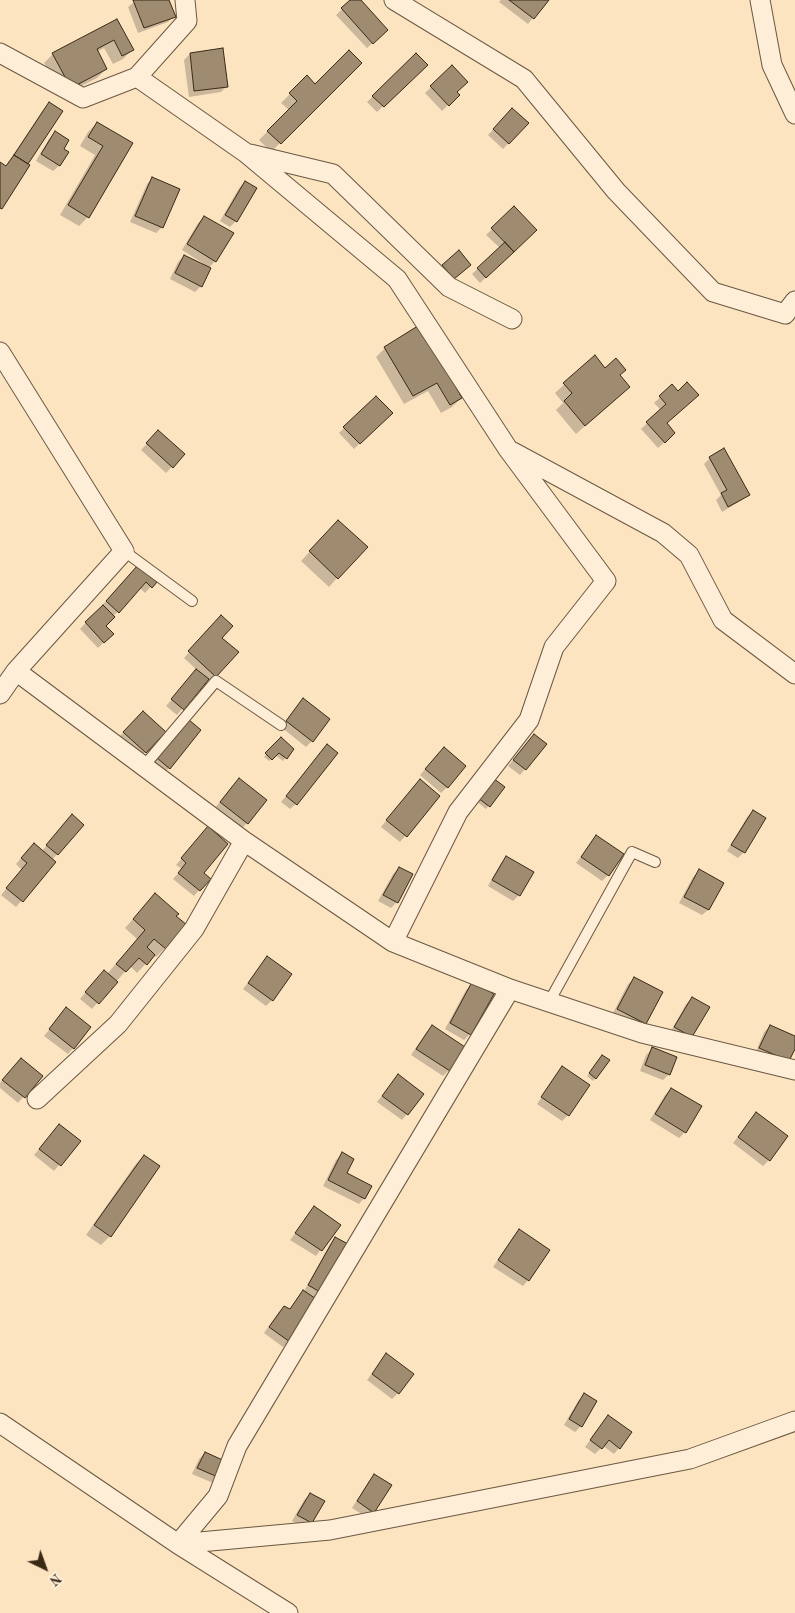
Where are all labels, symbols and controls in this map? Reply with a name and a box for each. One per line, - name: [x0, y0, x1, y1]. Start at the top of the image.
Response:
- north arrow: [20, 1543, 70, 1593]
- text: N: [46, 1570, 64, 1588]

